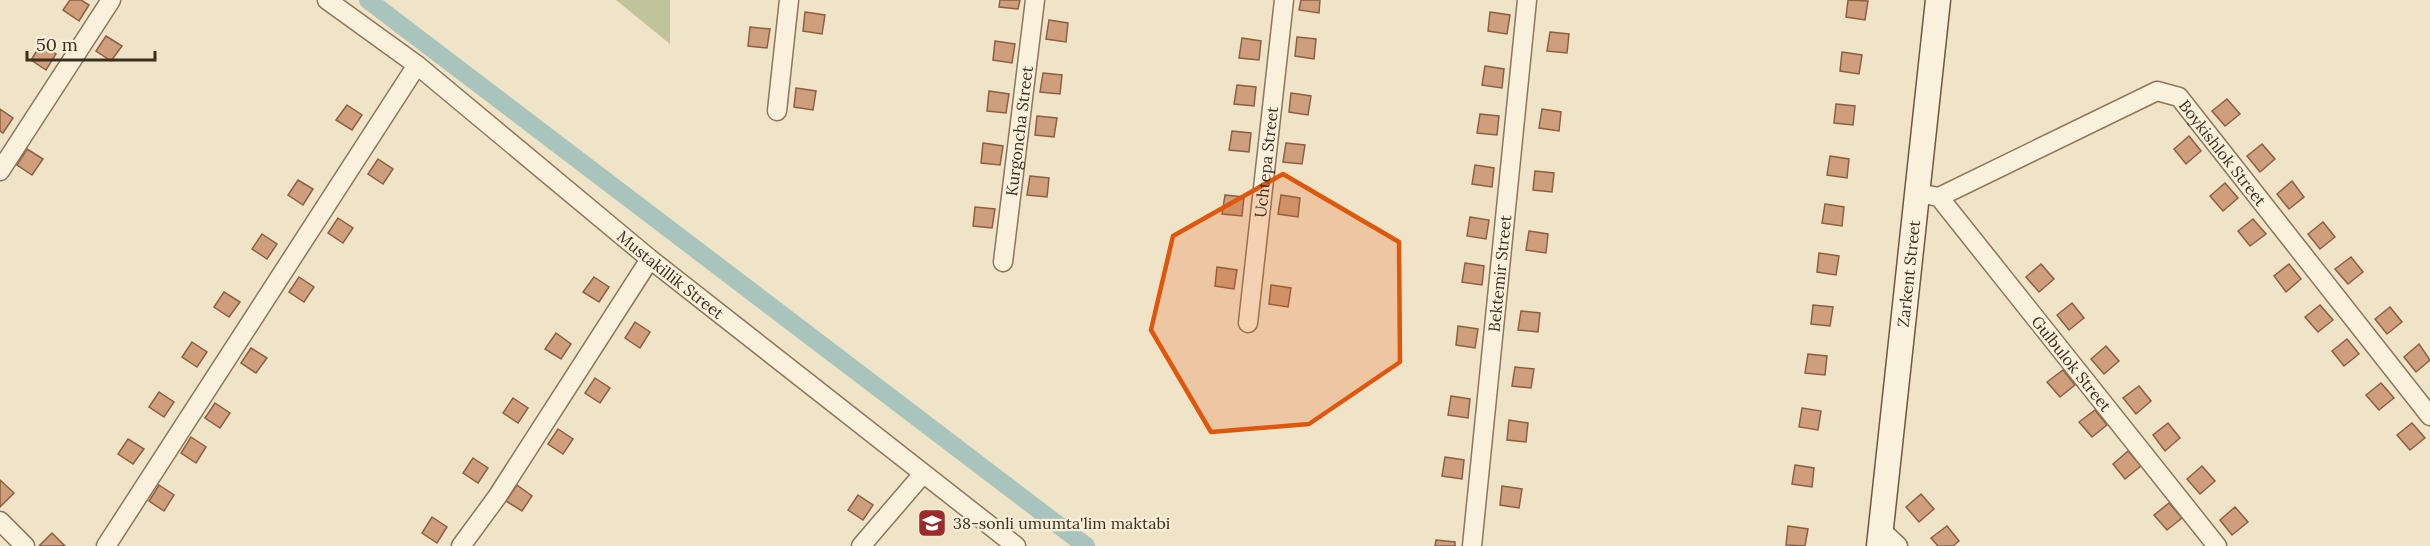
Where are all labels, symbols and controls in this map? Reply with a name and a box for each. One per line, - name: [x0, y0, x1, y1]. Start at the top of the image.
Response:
- scale bar: [27, 24, 154, 62]
- text: 50 m: [36, 33, 78, 56]
- street label: Kurgoncha Street: [1001, 64, 1037, 197]
- street label: Boykishlok Street: [2175, 96, 2271, 210]
- street label: Uchtepa Street: [1250, 104, 1282, 219]
- street label: Bektemir Street: [1484, 213, 1515, 333]
- street label: Zarkent Street: [1893, 218, 1924, 328]
- street label: Mustakillik Street: [613, 226, 729, 324]
- street label: Gulbulok Street: [2027, 311, 2116, 416]
- school or university icon: 38-sonli umumta'lim maktabi: [916, 507, 948, 539]
- place label: 38-sonli umumta'lim maktabi: [953, 513, 1170, 533]

